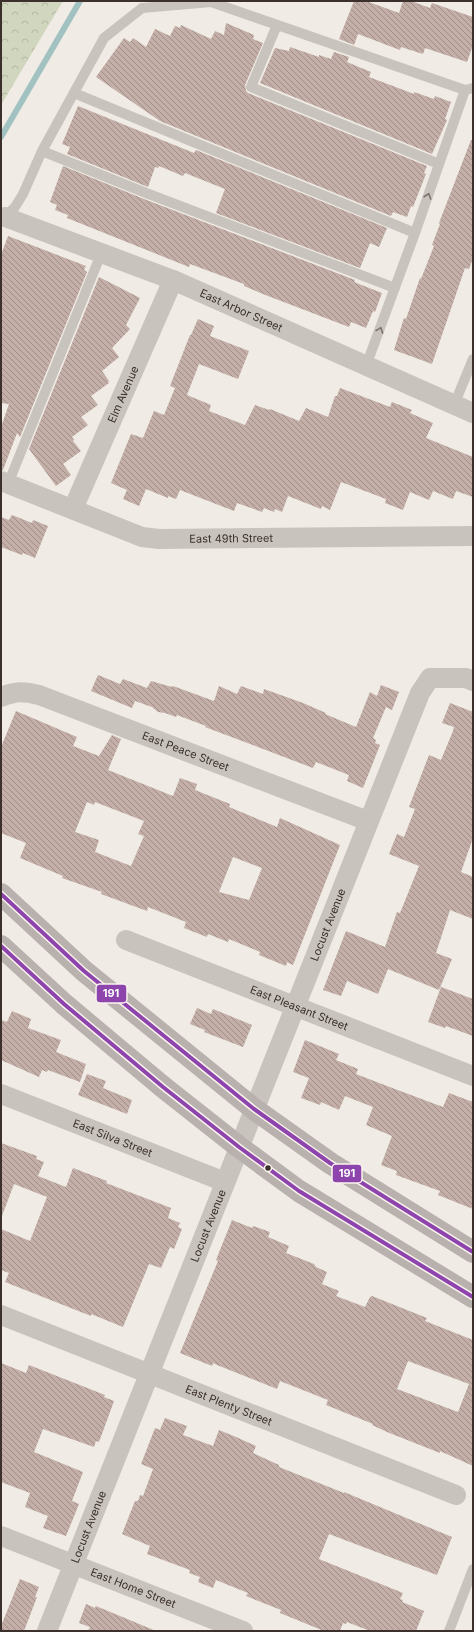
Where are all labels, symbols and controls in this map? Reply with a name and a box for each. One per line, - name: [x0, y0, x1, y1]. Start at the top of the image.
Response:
- one-way arrow: [423, 193, 432, 200]
- street label: East Arbor Street: [198, 286, 285, 335]
- one-way arrow: [375, 326, 383, 333]
- street label: Elm Avenue: [104, 364, 142, 425]
- street label: East 49th Street: [189, 531, 273, 546]
- street label: East Peace Street: [140, 728, 231, 774]
- street label: Locust Avenue: [307, 886, 349, 963]
- street label: East Pleasant Street: [248, 982, 351, 1034]
- line badge: 191: [96, 984, 127, 1003]
- text: 191: [103, 986, 120, 1000]
- street label: East Silva Street: [71, 1116, 155, 1160]
- unlabelled marker: [263, 1163, 273, 1173]
- line badge: 191: [332, 1164, 362, 1183]
- text: 191: [339, 1166, 356, 1180]
- street label: Locust Avenue: [187, 1188, 229, 1264]
- street label: East Plenty Street: [183, 1382, 275, 1429]
- street label: Locust Avenue: [68, 1489, 109, 1565]
- street label: East Home Street: [89, 1565, 178, 1611]

